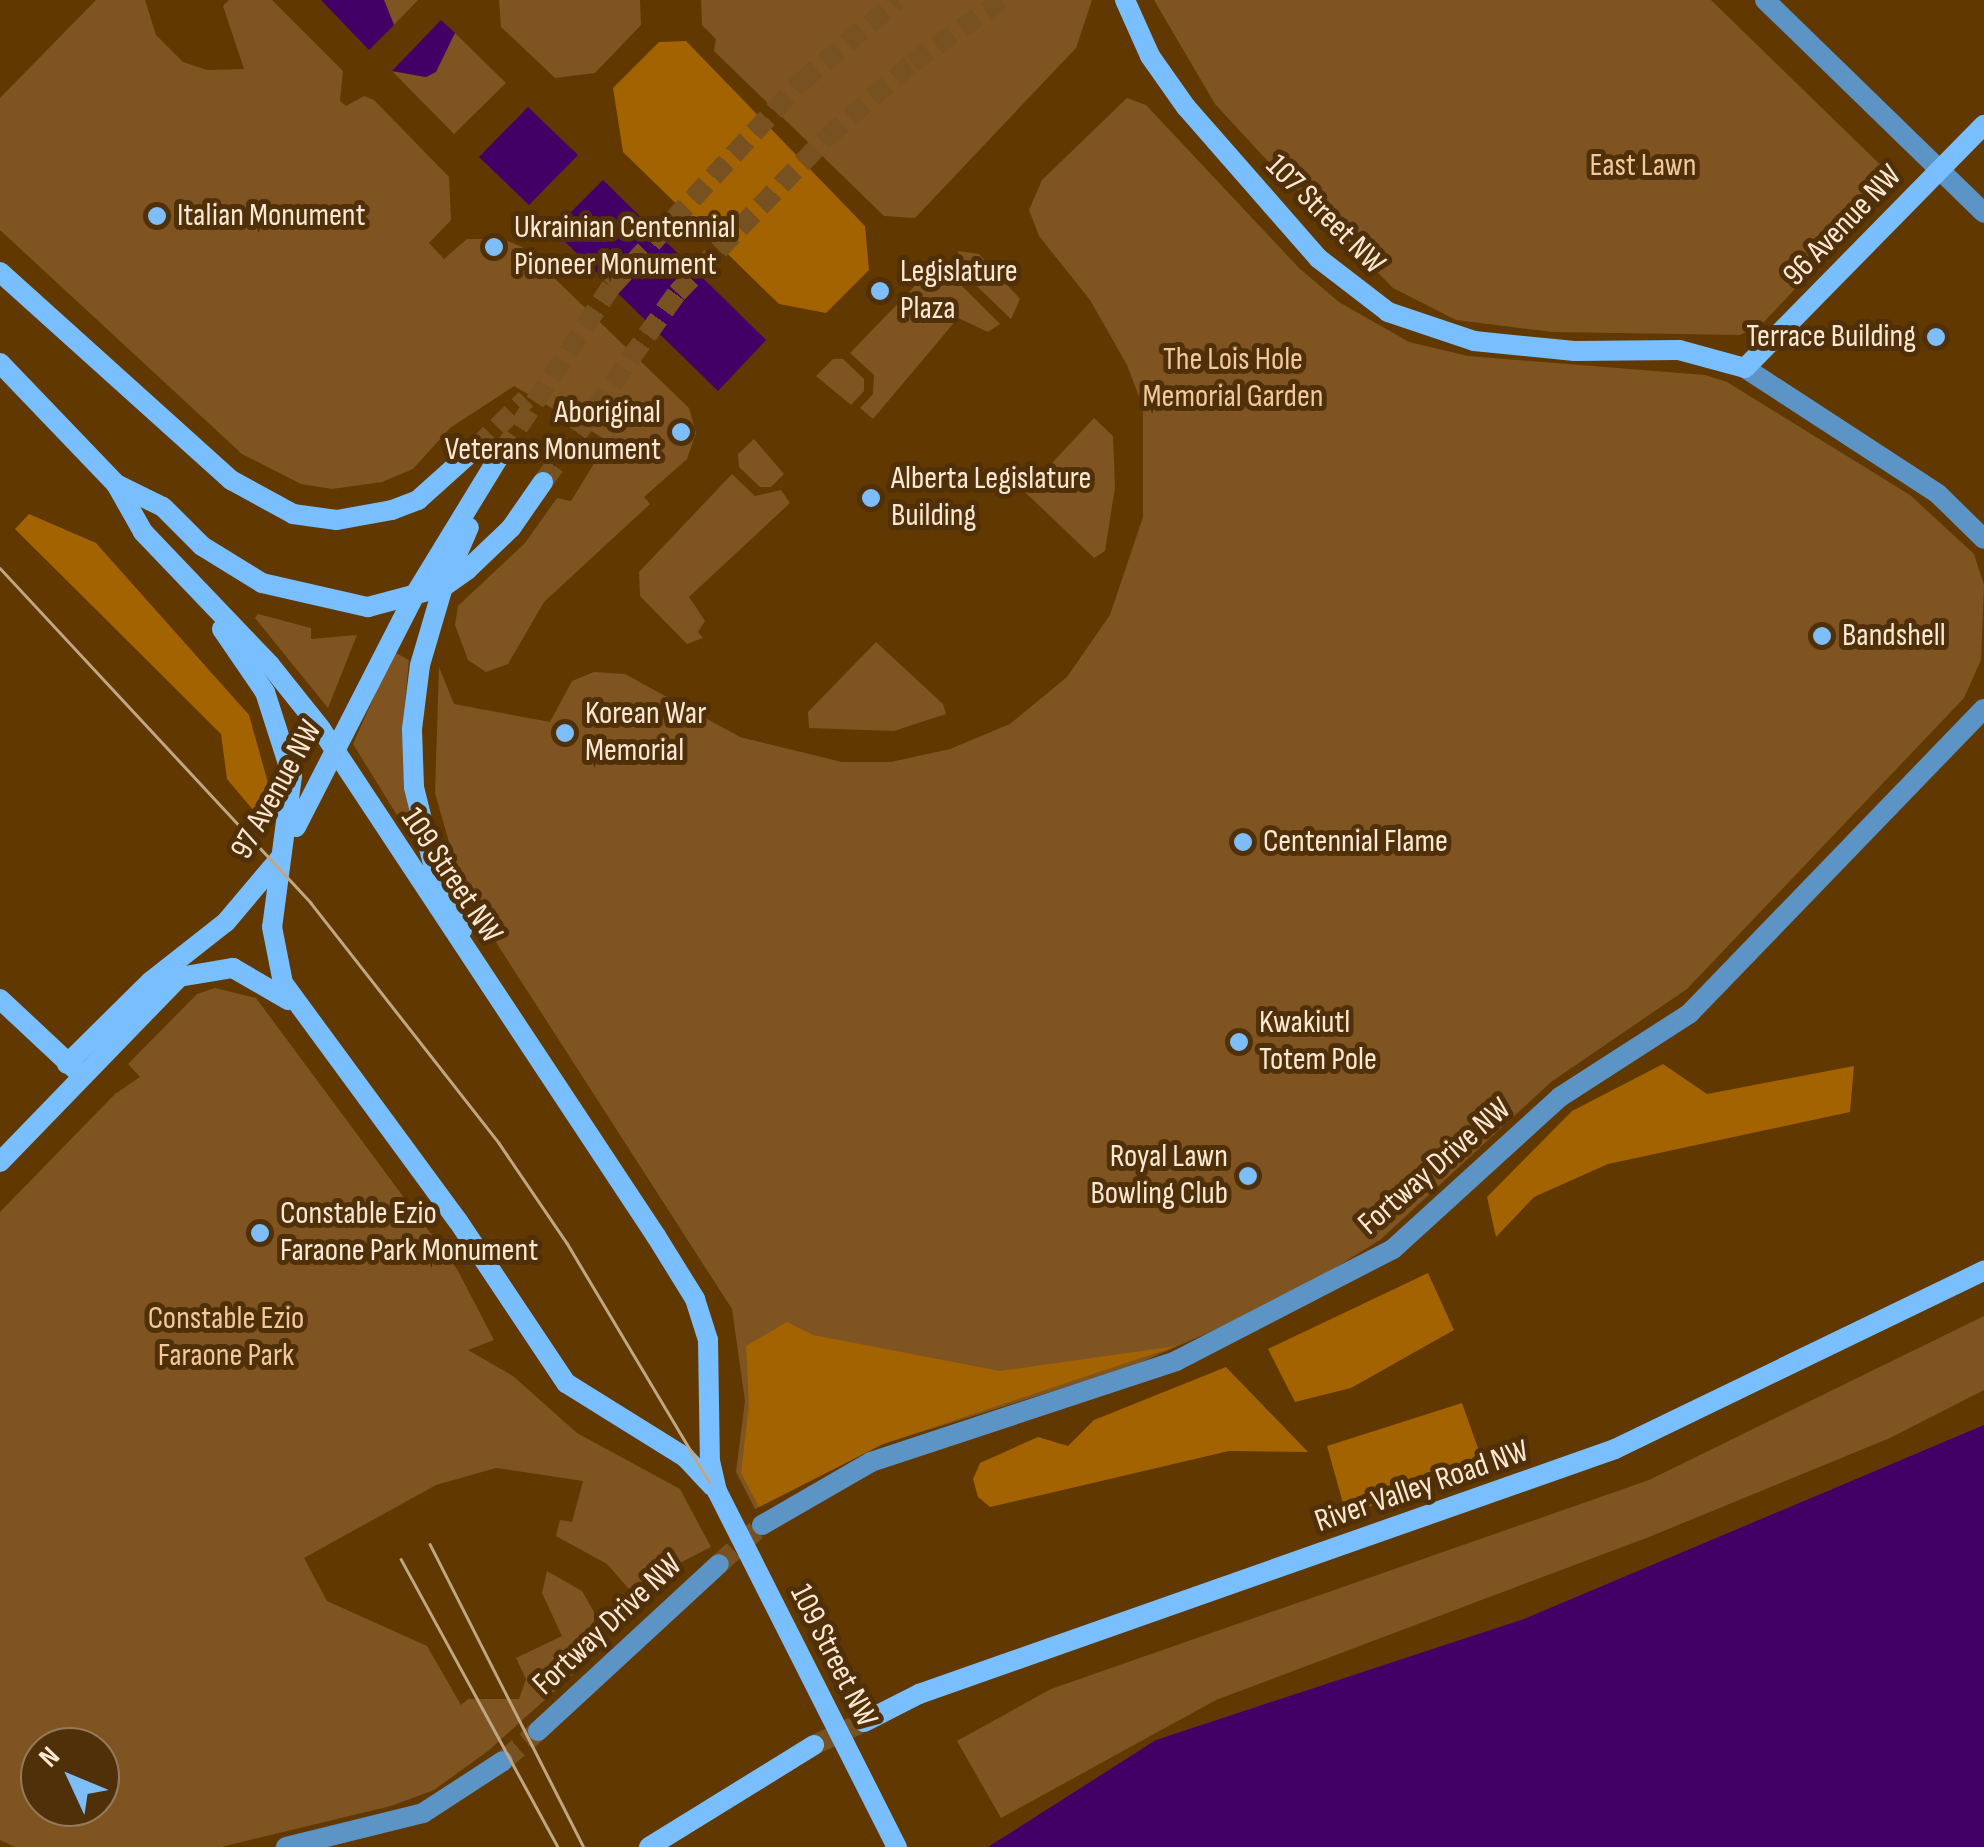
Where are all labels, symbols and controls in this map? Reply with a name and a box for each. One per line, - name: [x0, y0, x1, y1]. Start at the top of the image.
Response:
- street label: 107 Street NW: [1257, 147, 1393, 283]
- park label: East Lawn: [1589, 147, 1697, 185]
- street label: 96 Avenue NW: [1776, 157, 1910, 295]
- place label: Italian Monument: [177, 197, 366, 235]
- marker: Italian Monument: [146, 205, 168, 227]
- place label: Ukrainian Centennial Pioneer Monument: [514, 210, 736, 285]
- marker: Ukrainian Centennial Pioneer Monument: [483, 236, 505, 258]
- place label: Legislature Plaza: [900, 254, 1018, 329]
- marker: Legislature Plaza: [869, 280, 891, 302]
- place label: Terrace Building: [1746, 318, 1916, 356]
- marker: Terrace Building: [1925, 326, 1947, 348]
- park label: The Lois Hole Memorial Garden: [1143, 342, 1323, 417]
- place label: Aboriginal Veterans Monument: [445, 395, 661, 470]
- marker: Aboriginal Veterans Monument: [670, 421, 692, 443]
- place label: Alberta Legislature Building: [891, 461, 1091, 536]
- marker: Alberta Legislature Building: [860, 487, 882, 509]
- place label: Bandshell: [1842, 617, 1946, 655]
- marker: Bandshell: [1811, 625, 1833, 647]
- place label: Korean War Memorial: [585, 696, 706, 771]
- street label: 97 Avenue NW: [223, 714, 331, 866]
- marker: Korean War Memorial: [554, 722, 576, 744]
- street label: 109 Street NW: [392, 801, 510, 951]
- place label: Centennial Flame: [1263, 823, 1448, 861]
- marker: Centennial Flame: [1232, 831, 1254, 853]
- place label: Kwakiutl Totem Pole: [1259, 1005, 1377, 1080]
- marker: Kwakiutl Totem Pole: [1228, 1031, 1250, 1053]
- street label: Fortway Drive NW: [1351, 1090, 1519, 1244]
- place label: Royal Lawn Bowling Club: [1090, 1139, 1228, 1214]
- marker: Royal Lawn Bowling Club: [1237, 1165, 1259, 1187]
- place label: Constable Ezio Faraone Park Monument: [280, 1196, 538, 1271]
- marker: Constable Ezio Faraone Park Monument: [249, 1222, 271, 1244]
- park label: Constable Ezio Faraone Park: [148, 1301, 304, 1376]
- street label: River Valley Road NW: [1310, 1433, 1534, 1541]
- street label: Fortway Drive NW: [526, 1546, 690, 1704]
- street label: 109 Street NW: [781, 1578, 885, 1734]
- north arrow: [20, 1727, 120, 1827]
- text: N: [32, 1740, 67, 1774]

